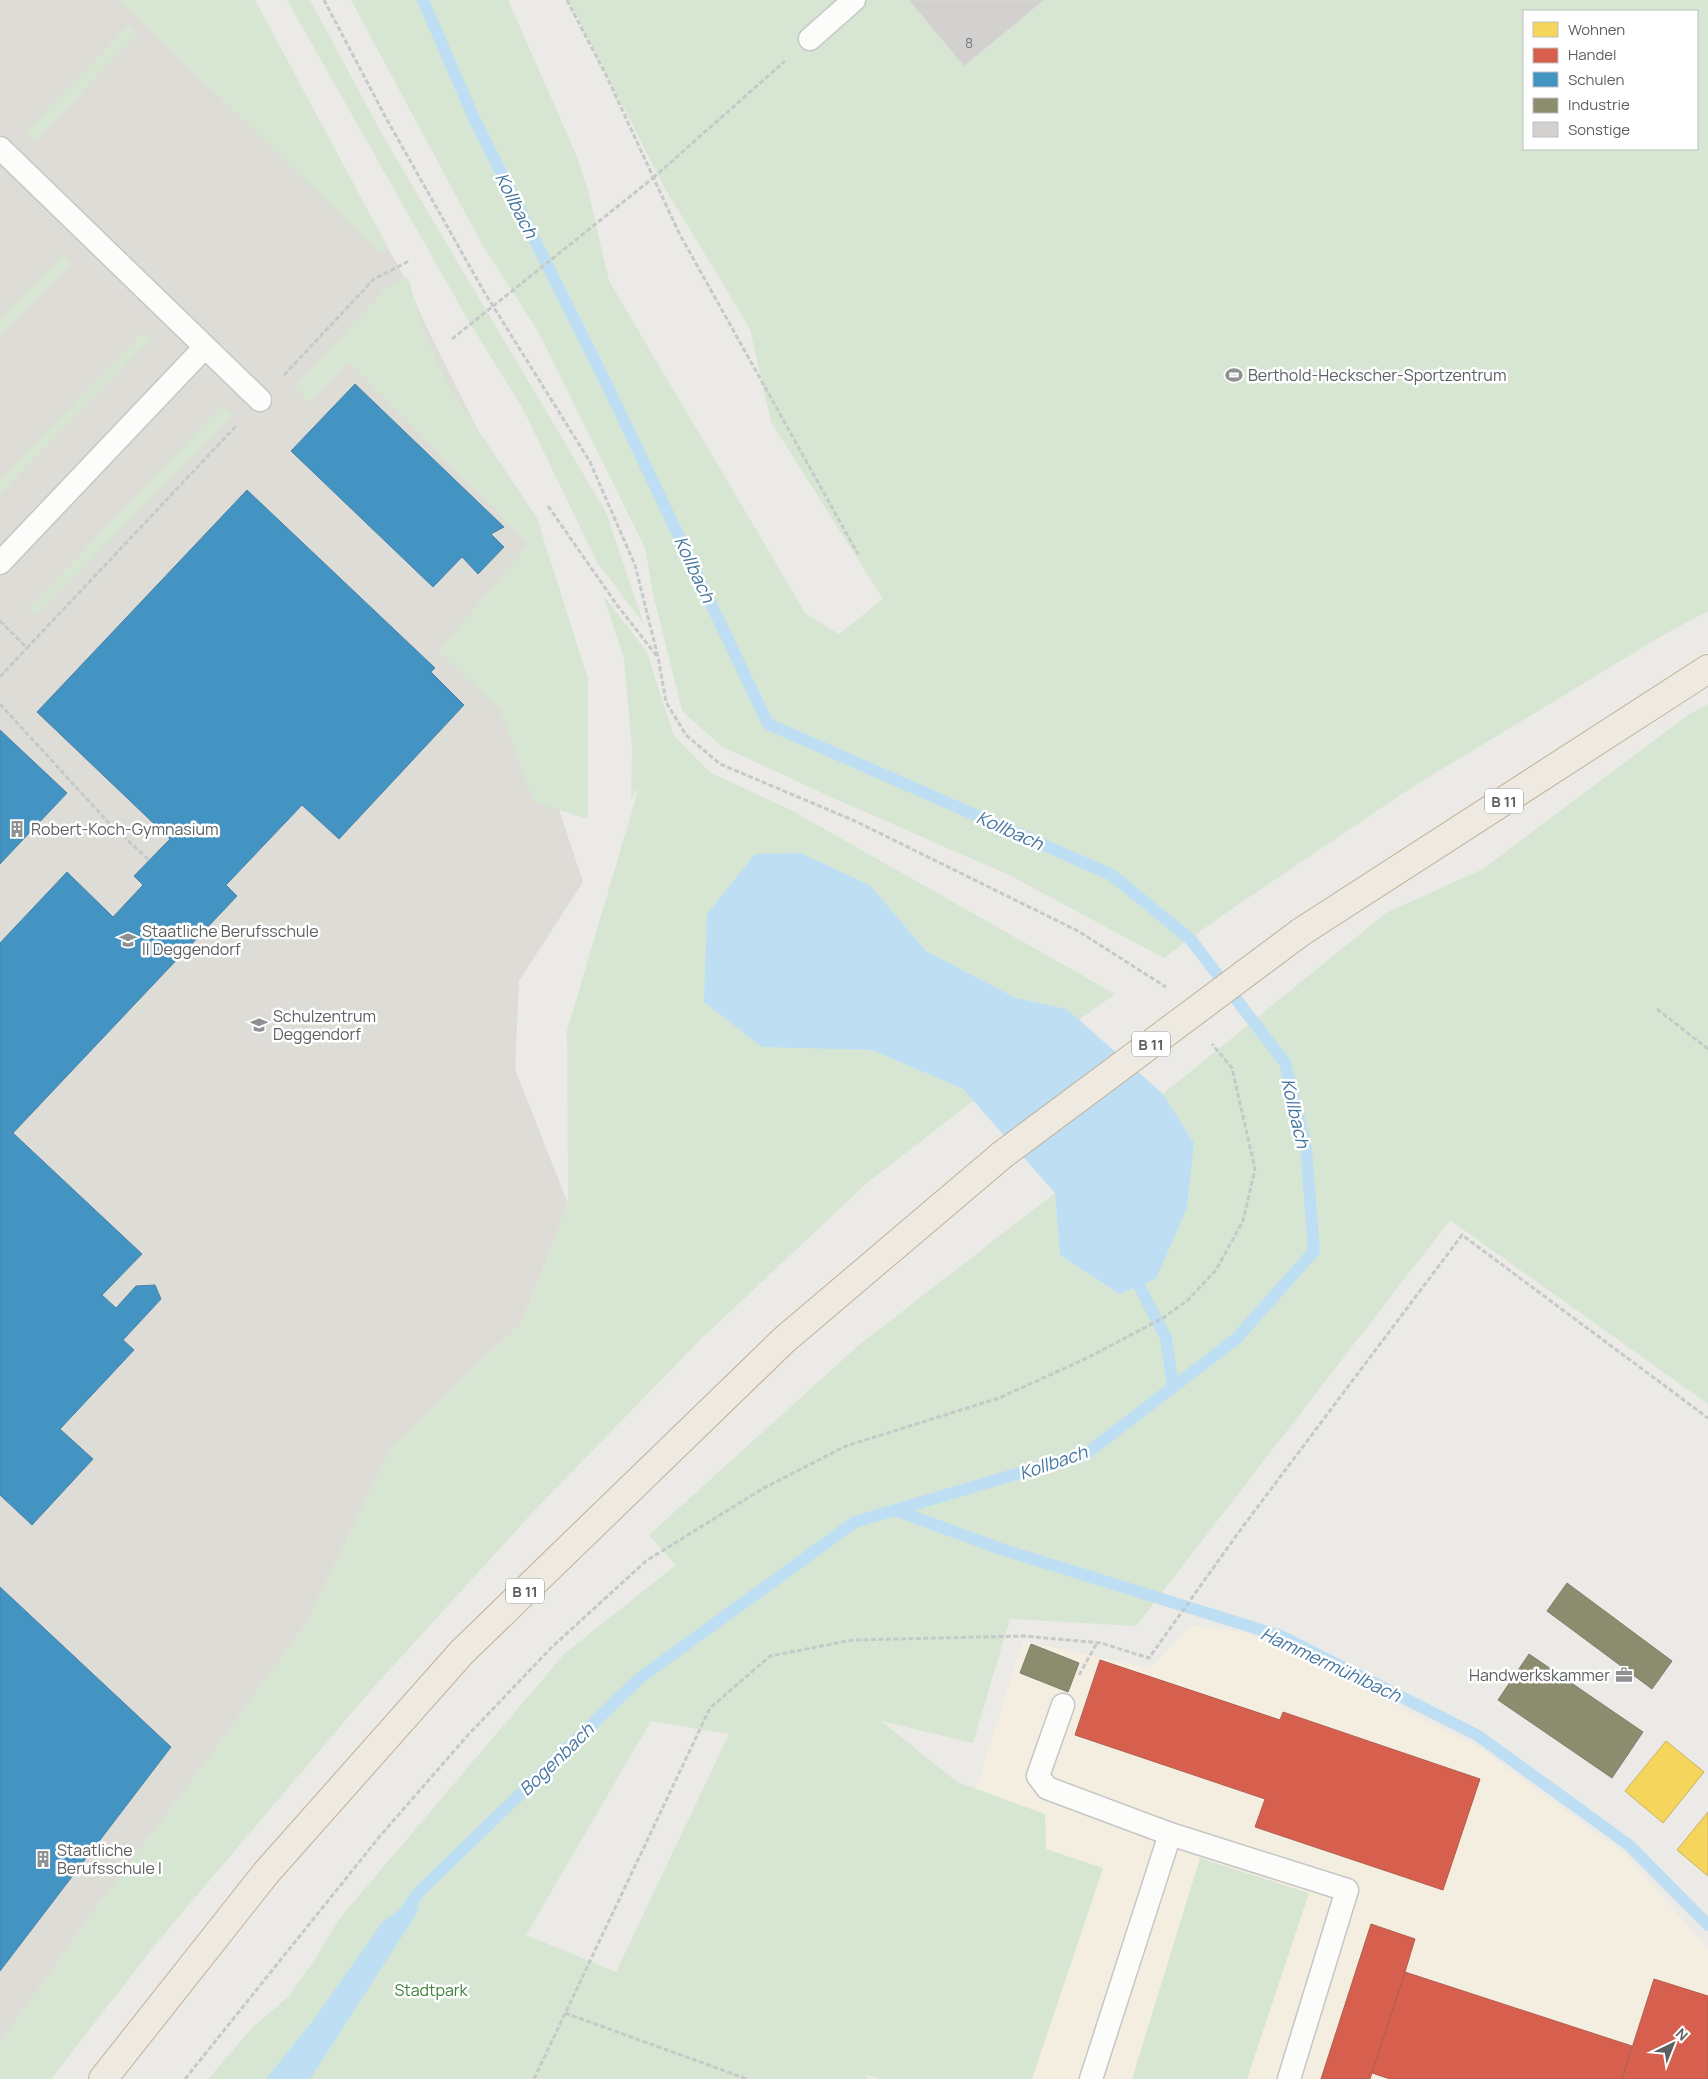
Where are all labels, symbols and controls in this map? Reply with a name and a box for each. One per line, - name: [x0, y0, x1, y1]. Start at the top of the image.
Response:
- legend: [1523, 10, 1698, 150]
- text: Wohnen: [1568, 19, 1625, 40]
- house number: 8: [965, 33, 973, 52]
- text: Handel: [1568, 44, 1617, 65]
- text: Schulen: [1568, 69, 1624, 90]
- text: Industrie: [1568, 94, 1630, 115]
- text: Sonstige: [1568, 119, 1630, 140]
- water label: Kollbach: [490, 168, 544, 243]
- place label: Berthold-Heckscher-Sportzentrum: [1248, 364, 1506, 386]
- sports icon: Berthold-Heckscher-Sportzentrum: [1224, 365, 1244, 385]
- water label: Kollbach: [669, 532, 721, 607]
- road number: B 11: [1485, 788, 1523, 814]
- water label: Kollbach: [973, 805, 1048, 856]
- place label: Robert-Koch-Gymnasium: [31, 818, 219, 840]
- building icon: Robert-Koch-Gymnasium: [7, 819, 27, 839]
- place label: Staatliche Berufsschule II Deggendorf: [142, 920, 319, 960]
- school or university icon: Staatliche Berufsschule II Deggendorf: [118, 930, 138, 950]
- place label: Schulzentrum Deggendorf: [273, 1005, 376, 1045]
- school or university icon: Schulzentrum Deggendorf: [249, 1015, 269, 1035]
- road number: B 11: [1132, 1032, 1170, 1056]
- water label: Kollbach: [1276, 1076, 1316, 1151]
- water label: Kollbach: [1016, 1439, 1091, 1485]
- road number: B 11: [506, 1578, 544, 1604]
- water label: Hammermühlbach: [1257, 1621, 1406, 1708]
- place label: Handwerkskammer: [1469, 1664, 1610, 1686]
- office icon: Handwerkskammer: [1614, 1665, 1634, 1685]
- water label: Bogenbach: [514, 1717, 599, 1800]
- place label: Staatliche Berufsschule I: [57, 1839, 162, 1879]
- building icon: Staatliche Berufsschule I: [33, 1849, 53, 1869]
- park label: Stadtpark: [394, 1979, 469, 2001]
- north arrow: [1648, 2019, 1698, 2069]
- text: N: [1672, 2024, 1692, 2045]

